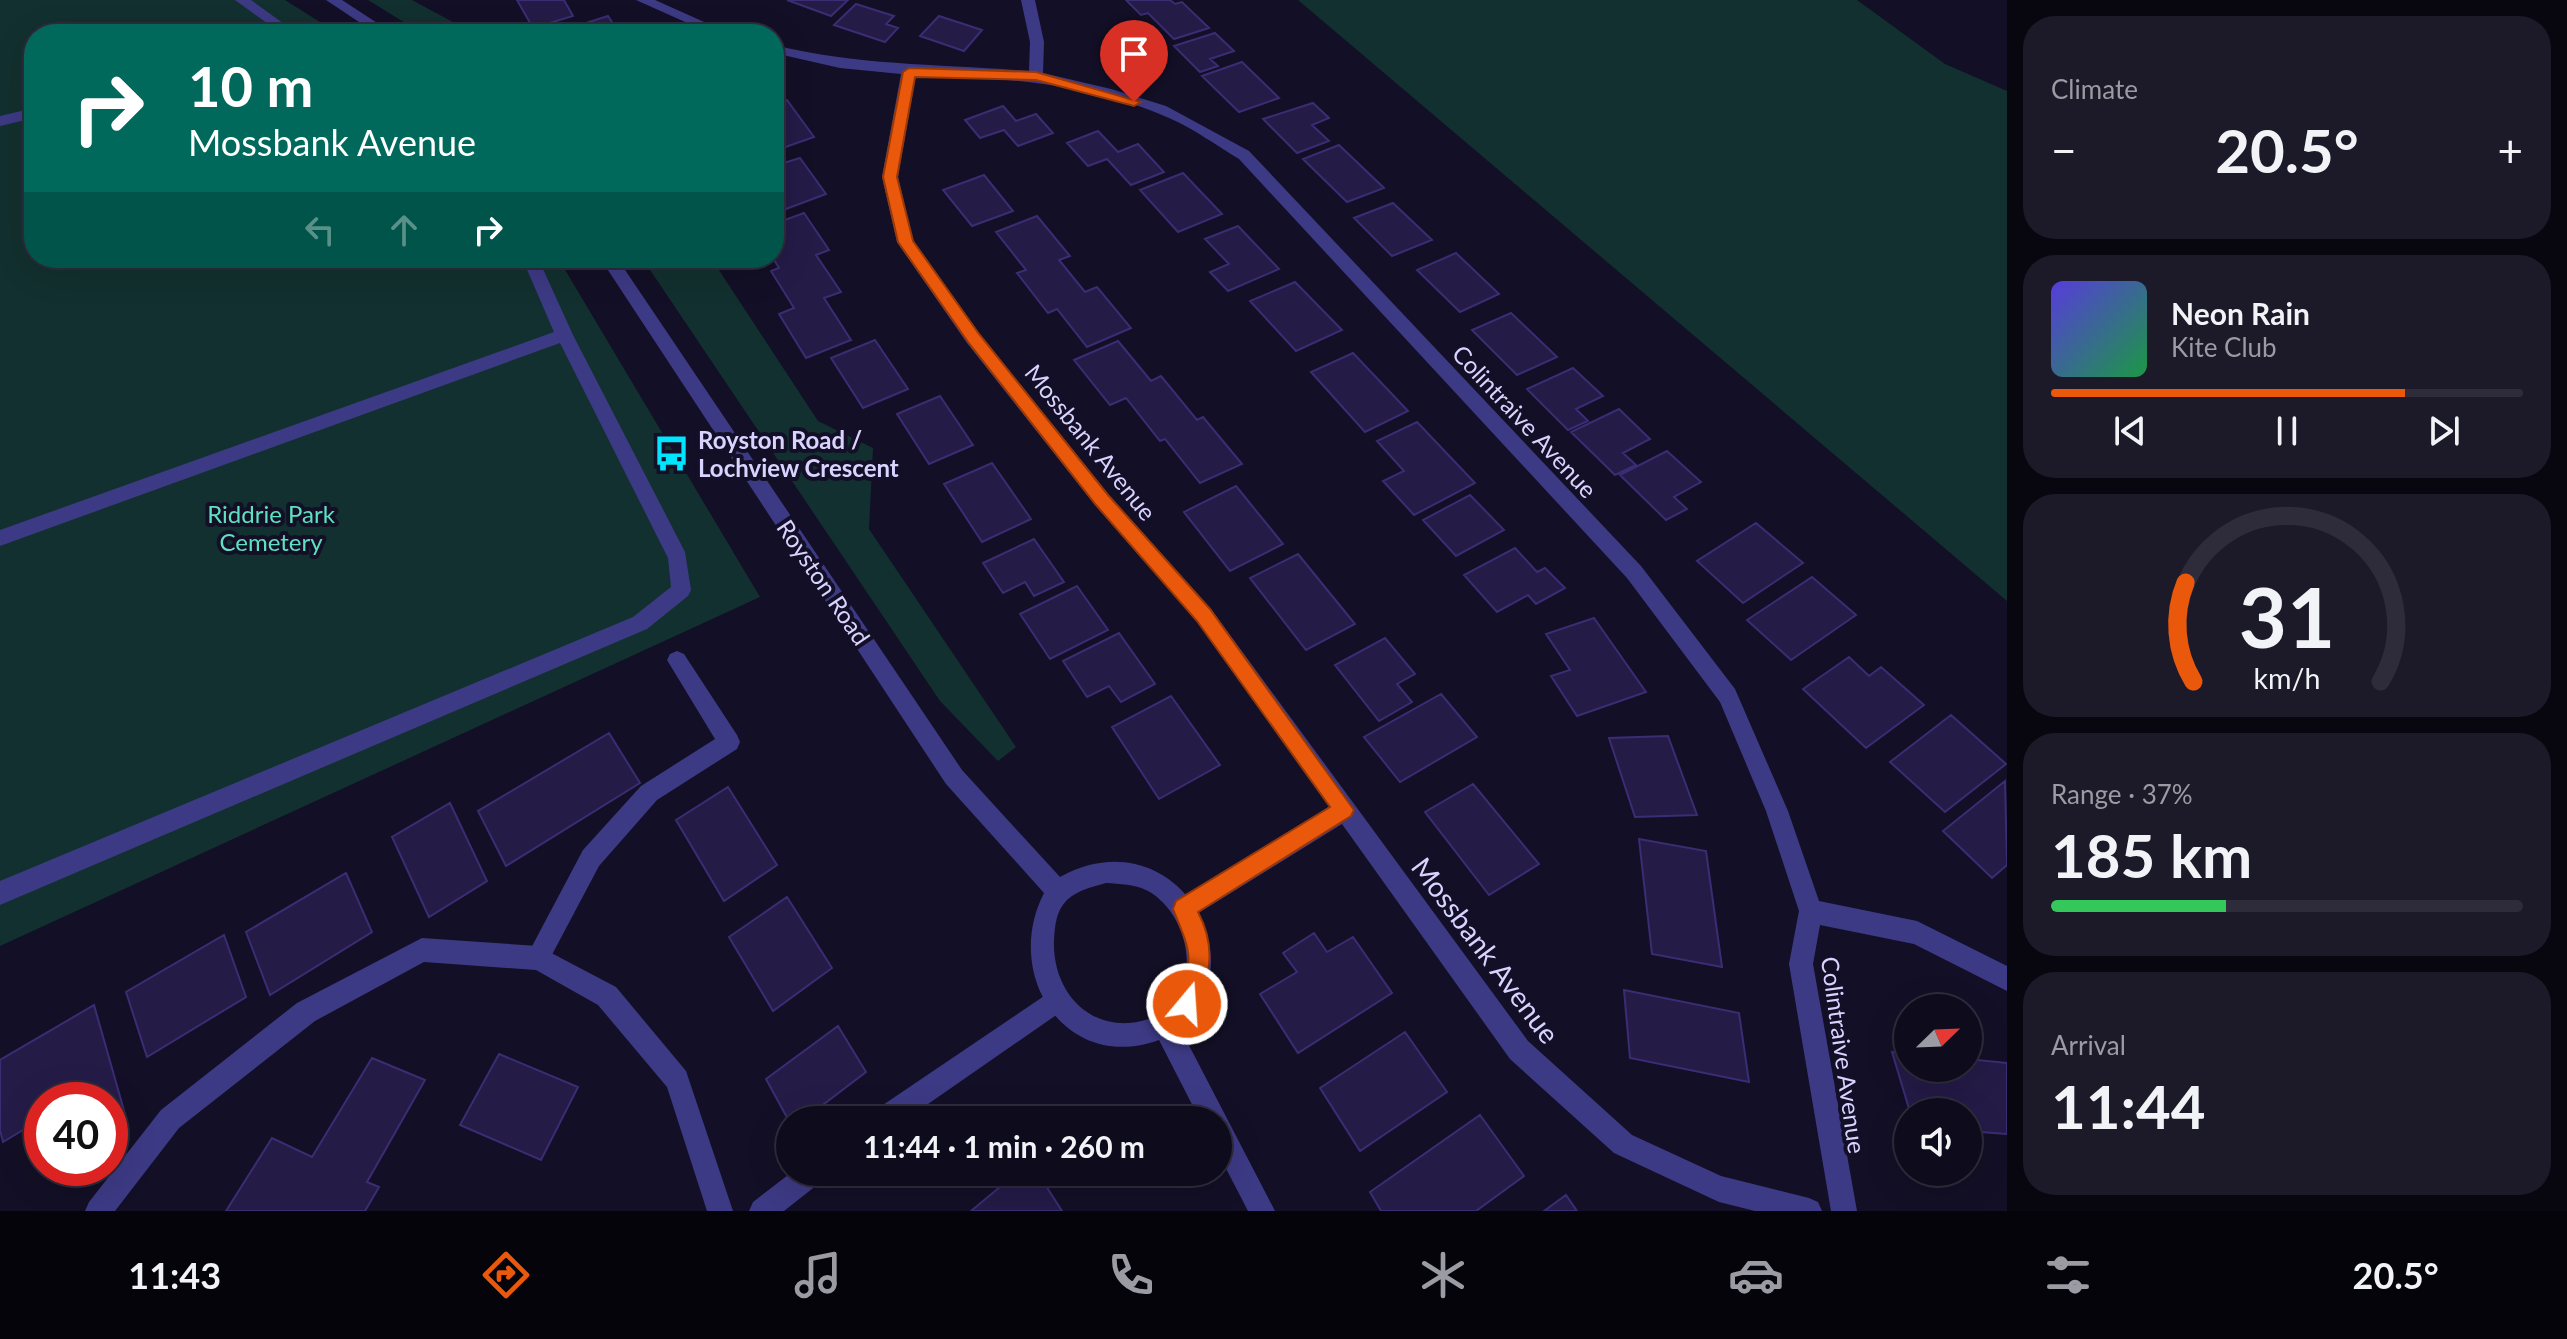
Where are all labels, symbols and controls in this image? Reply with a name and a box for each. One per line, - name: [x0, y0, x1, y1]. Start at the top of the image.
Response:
- pin: [1100, 20, 1168, 102]
- icon: arrive: [1112, 32, 1156, 76]
- text: 10 m: [188, 52, 313, 119]
- icon: right: [56, 56, 160, 160]
- text: Climate: [2051, 73, 2138, 105]
- text: 20.5°: [2215, 114, 2359, 186]
- text: Mossbank Avenue: [188, 120, 476, 164]
- text: −: [2051, 124, 2077, 176]
- text: +: [2497, 124, 2523, 176]
- icon: left: [298, 208, 342, 252]
- icon: ahead: [382, 208, 426, 252]
- icon: right: [466, 208, 510, 252]
- text: Neon Rain: [2171, 295, 2310, 331]
- text: Kite Club: [2171, 331, 2277, 363]
- street label: Colintraive Avenue: [1447, 339, 1603, 503]
- street label: Mossbank Avenue: [1019, 358, 1163, 526]
- icon: previous: [2108, 409, 2152, 453]
- icon: pause: [2265, 409, 2309, 453]
- icon: next: [2422, 409, 2466, 453]
- place label: Royston Road / Lochview Crescent: [698, 425, 899, 482]
- bus stop icon: Royston Road / Lochview Crescent: [653, 434, 691, 472]
- park label: Riddrie Park Cemetery: [207, 499, 336, 556]
- street label: Royston Road: [771, 514, 877, 650]
- text: 31: [2239, 565, 2335, 665]
- text: km/h: [2254, 661, 2320, 695]
- text: Range · 37%: [2051, 778, 2193, 810]
- text: 185 km: [2051, 819, 2252, 891]
- street label: Mossbank Avenue: [1405, 850, 1567, 1050]
- street label: Colintraive Avenue: [1816, 955, 1872, 1155]
- position arrow: [1145, 962, 1229, 1046]
- north arrow: [1894, 994, 1982, 1082]
- map controls: [1894, 994, 1982, 1186]
- text: Arrival: [2051, 1029, 2126, 1061]
- text: 11:44: [2051, 1070, 2206, 1142]
- speed limit sign: 40: [24, 1082, 128, 1186]
- button: sound: [1894, 1098, 1982, 1186]
- text: 11:44 · 1 min · 260 m: [863, 1128, 1145, 1164]
- icon: directions: [478, 1247, 534, 1303]
- icon: music: [790, 1247, 846, 1303]
- icon: phone: [1103, 1247, 1159, 1303]
- icon: climate: [1415, 1247, 1471, 1303]
- icon: car: [1728, 1247, 1784, 1303]
- icon: filters: [2040, 1247, 2096, 1303]
- text: 11:43: [128, 1253, 221, 1297]
- text: 20.5°: [2353, 1253, 2439, 1297]

